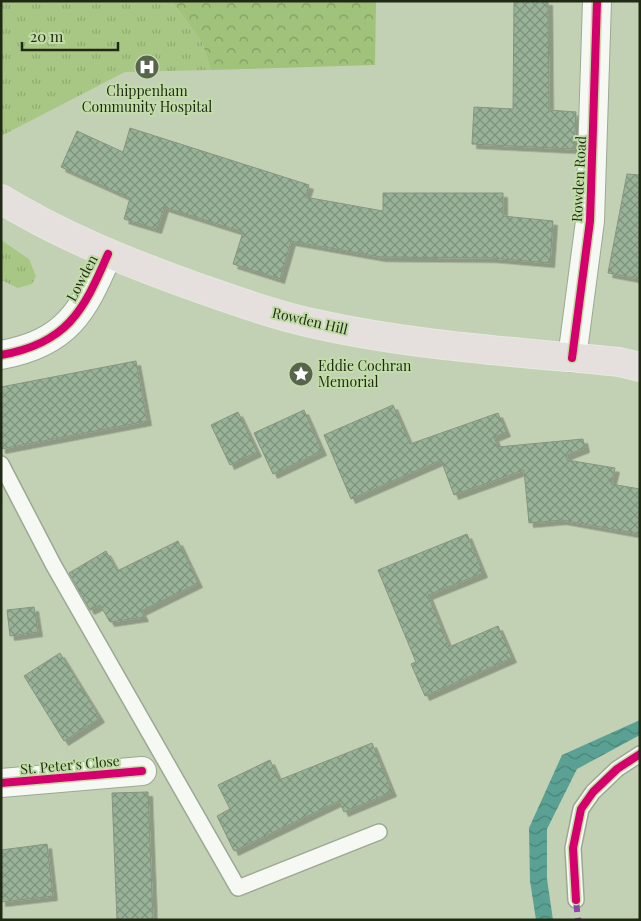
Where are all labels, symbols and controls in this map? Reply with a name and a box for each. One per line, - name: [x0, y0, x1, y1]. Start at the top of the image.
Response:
- scale bar: [22, 20, 119, 52]
- text: 20 m: [30, 26, 64, 46]
- hospital icon: Chippenham Community Hospital: [134, 54, 160, 80]
- place label: Chippenham Community Hospital: [82, 81, 212, 116]
- street label: Rowden Road: [567, 135, 590, 223]
- street label: Lowden: [61, 251, 102, 304]
- street label: Rowden Hill: [270, 303, 350, 338]
- place label: Eddie Cochran Memorial: [318, 356, 412, 391]
- place icon: Eddie Cochran Memorial: [288, 361, 314, 387]
- street label: St. Peter's Close: [19, 751, 121, 778]

